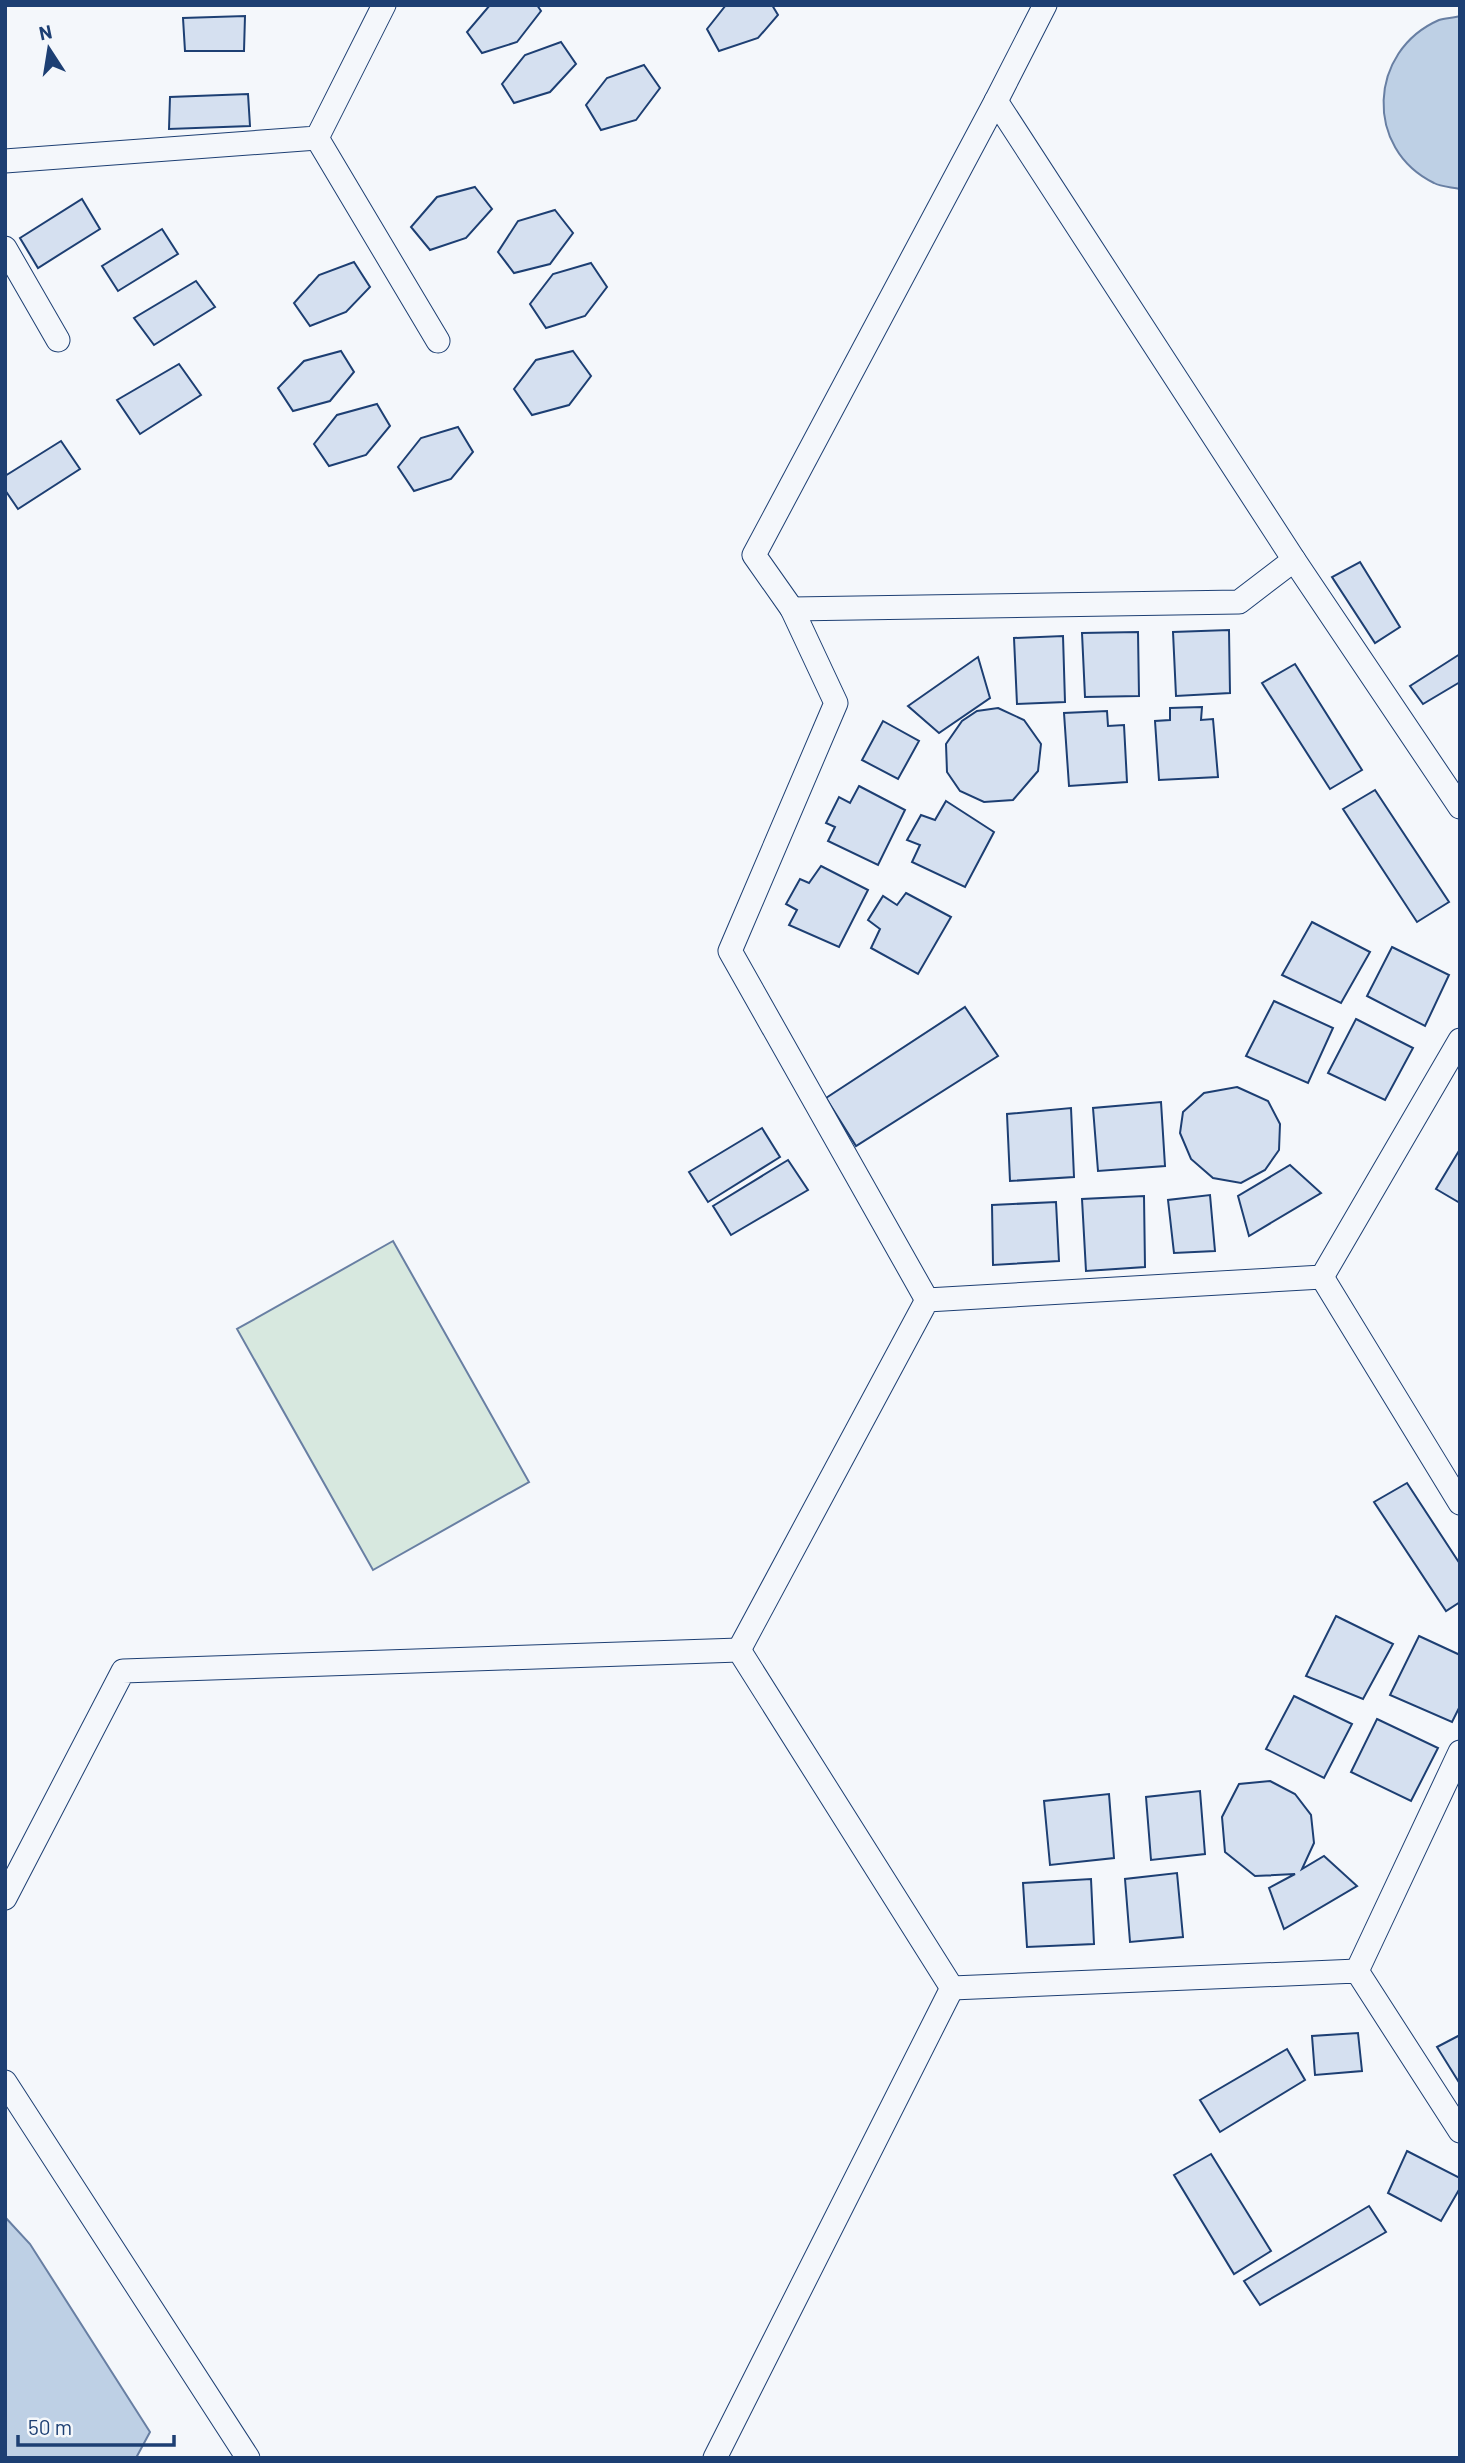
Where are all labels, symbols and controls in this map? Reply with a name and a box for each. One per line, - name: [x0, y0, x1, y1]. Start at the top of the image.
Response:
- north arrow: [14, 14, 84, 84]
- text: N: [37, 19, 54, 44]
- scale bar: [18, 2404, 173, 2448]
- text: 50 m: [28, 2414, 72, 2439]

